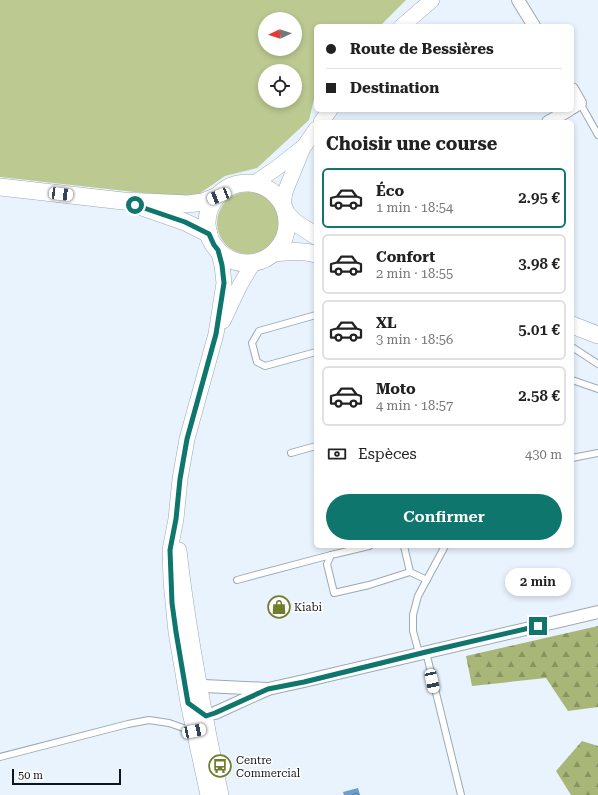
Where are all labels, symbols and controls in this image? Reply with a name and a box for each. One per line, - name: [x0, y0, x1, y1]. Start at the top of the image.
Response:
- north arrow: [258, 12, 302, 56]
- map controls: [258, 12, 302, 108]
- text: Route de Bessières: [350, 40, 494, 58]
- button: locate: [258, 64, 302, 108]
- text: Destination: [350, 79, 439, 97]
- text: Choisir une course: [326, 133, 497, 154]
- icon: car: [328, 180, 364, 216]
- text: Éco: [376, 182, 404, 200]
- car: [206, 186, 232, 206]
- car: [48, 187, 74, 201]
- text: 2.95 €: [518, 189, 560, 207]
- route start: [126, 196, 144, 214]
- text: 1 min · 18:54: [376, 200, 453, 215]
- icon: car: [328, 246, 364, 282]
- text: Confort: [376, 248, 435, 266]
- text: 3.98 €: [518, 255, 560, 273]
- text: 2 min · 18:55: [376, 266, 453, 281]
- icon: car: [328, 312, 364, 348]
- text: XL: [376, 314, 397, 332]
- text: 5.01 €: [518, 321, 560, 339]
- text: 3 min · 18:56: [376, 332, 453, 347]
- icon: car: [328, 378, 364, 414]
- text: Moto: [376, 380, 416, 398]
- text: 2.58 €: [518, 387, 560, 405]
- text: 4 min · 18:57: [376, 398, 453, 413]
- icon: cash: [326, 443, 348, 465]
- text: Espèces: [358, 445, 417, 463]
- text: 430 m: [525, 447, 562, 462]
- button: Confirmer: [326, 494, 562, 540]
- callout: 2 min: [505, 568, 571, 596]
- text: 2 min: [520, 574, 556, 589]
- shop icon: Kiabi: [266, 594, 292, 620]
- place label: Kiabi: [294, 601, 323, 614]
- route end: [529, 617, 547, 635]
- car: [424, 668, 440, 694]
- car: [181, 723, 207, 739]
- bus stop icon: Centre Commercial: [207, 753, 233, 779]
- place label: Centre Commercial: [236, 754, 301, 780]
- scale bar: [12, 767, 121, 786]
- text: 50 m: [18, 769, 43, 782]

